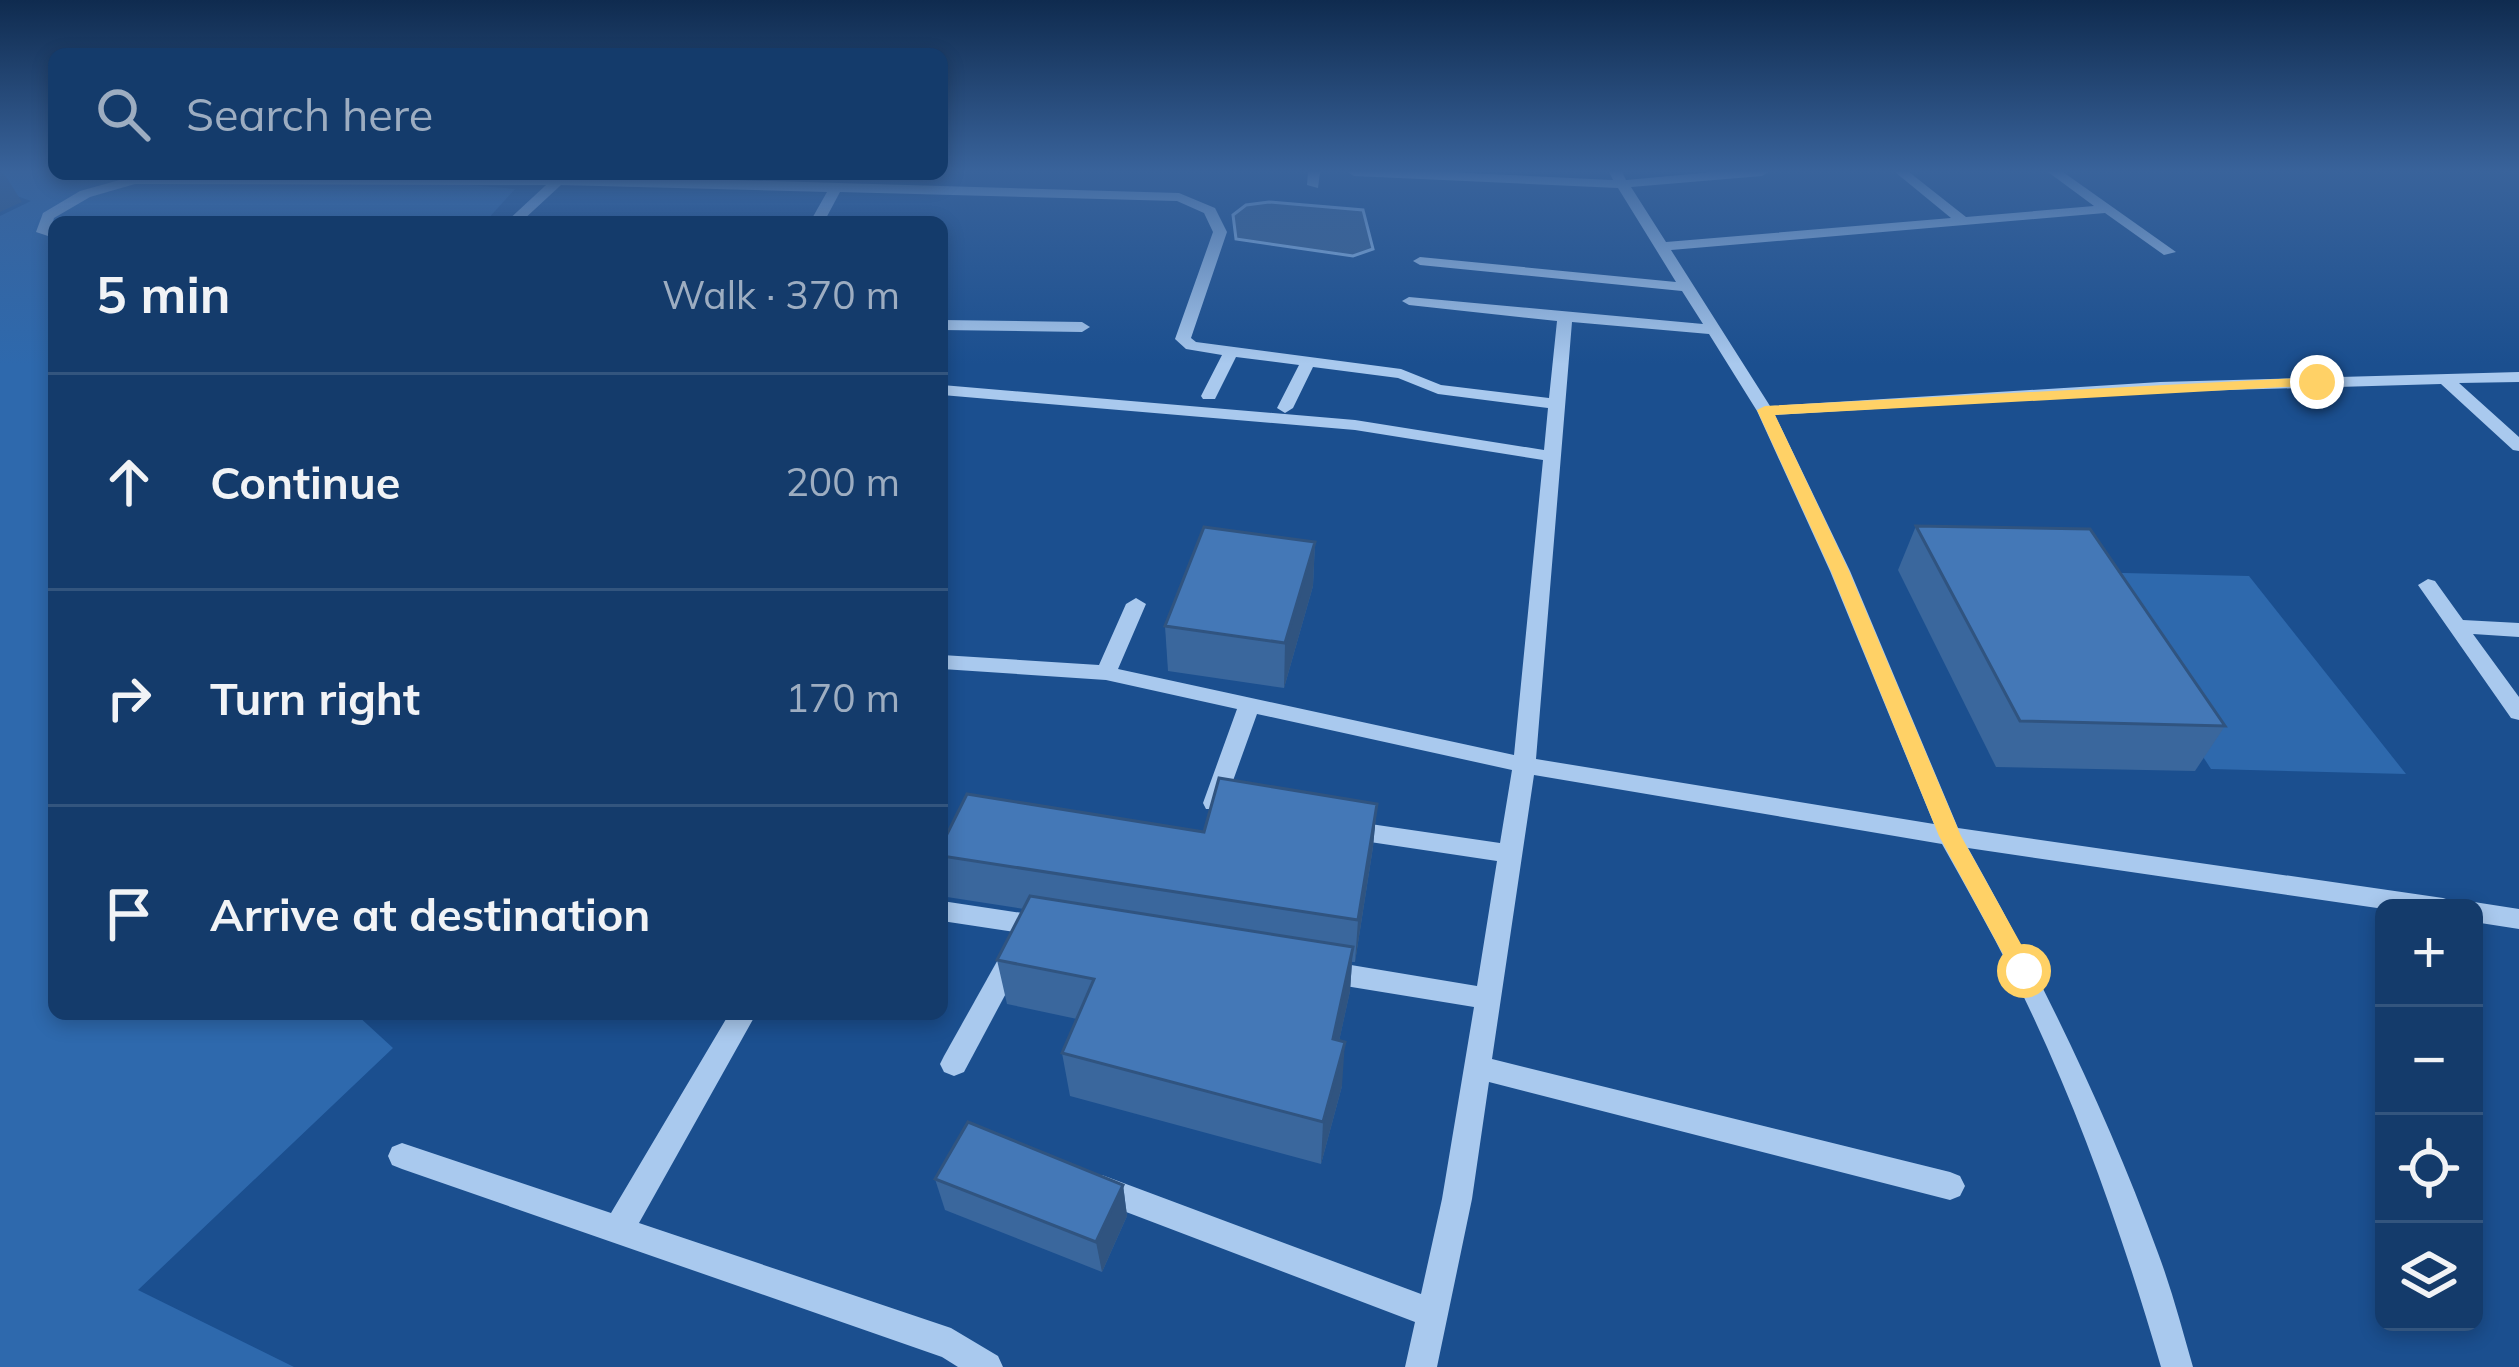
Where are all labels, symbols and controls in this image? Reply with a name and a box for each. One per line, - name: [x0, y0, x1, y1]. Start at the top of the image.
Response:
- search box: [48, 48, 948, 180]
- icon: search: [90, 81, 156, 147]
- text: Search here: [186, 86, 433, 142]
- text: 5 min: [96, 262, 231, 326]
- text: Walk · 370 m: [662, 270, 900, 319]
- route end: [2290, 355, 2344, 409]
- icon: ahead: [96, 449, 162, 515]
- text: Continue: [210, 454, 400, 510]
- text: 200 m: [785, 457, 900, 506]
- icon: right: [96, 665, 162, 731]
- text: Turn right: [210, 670, 420, 726]
- text: 170 m: [785, 673, 900, 722]
- icon: arrive: [96, 881, 162, 947]
- text: Arrive at destination: [210, 886, 650, 942]
- map controls: [2375, 899, 2483, 1331]
- button: +: [2375, 899, 2483, 1007]
- route start: [1997, 944, 2051, 998]
- button: −: [2375, 1007, 2483, 1115]
- button: locate: [2375, 1115, 2483, 1223]
- button: layers: [2375, 1223, 2483, 1331]

